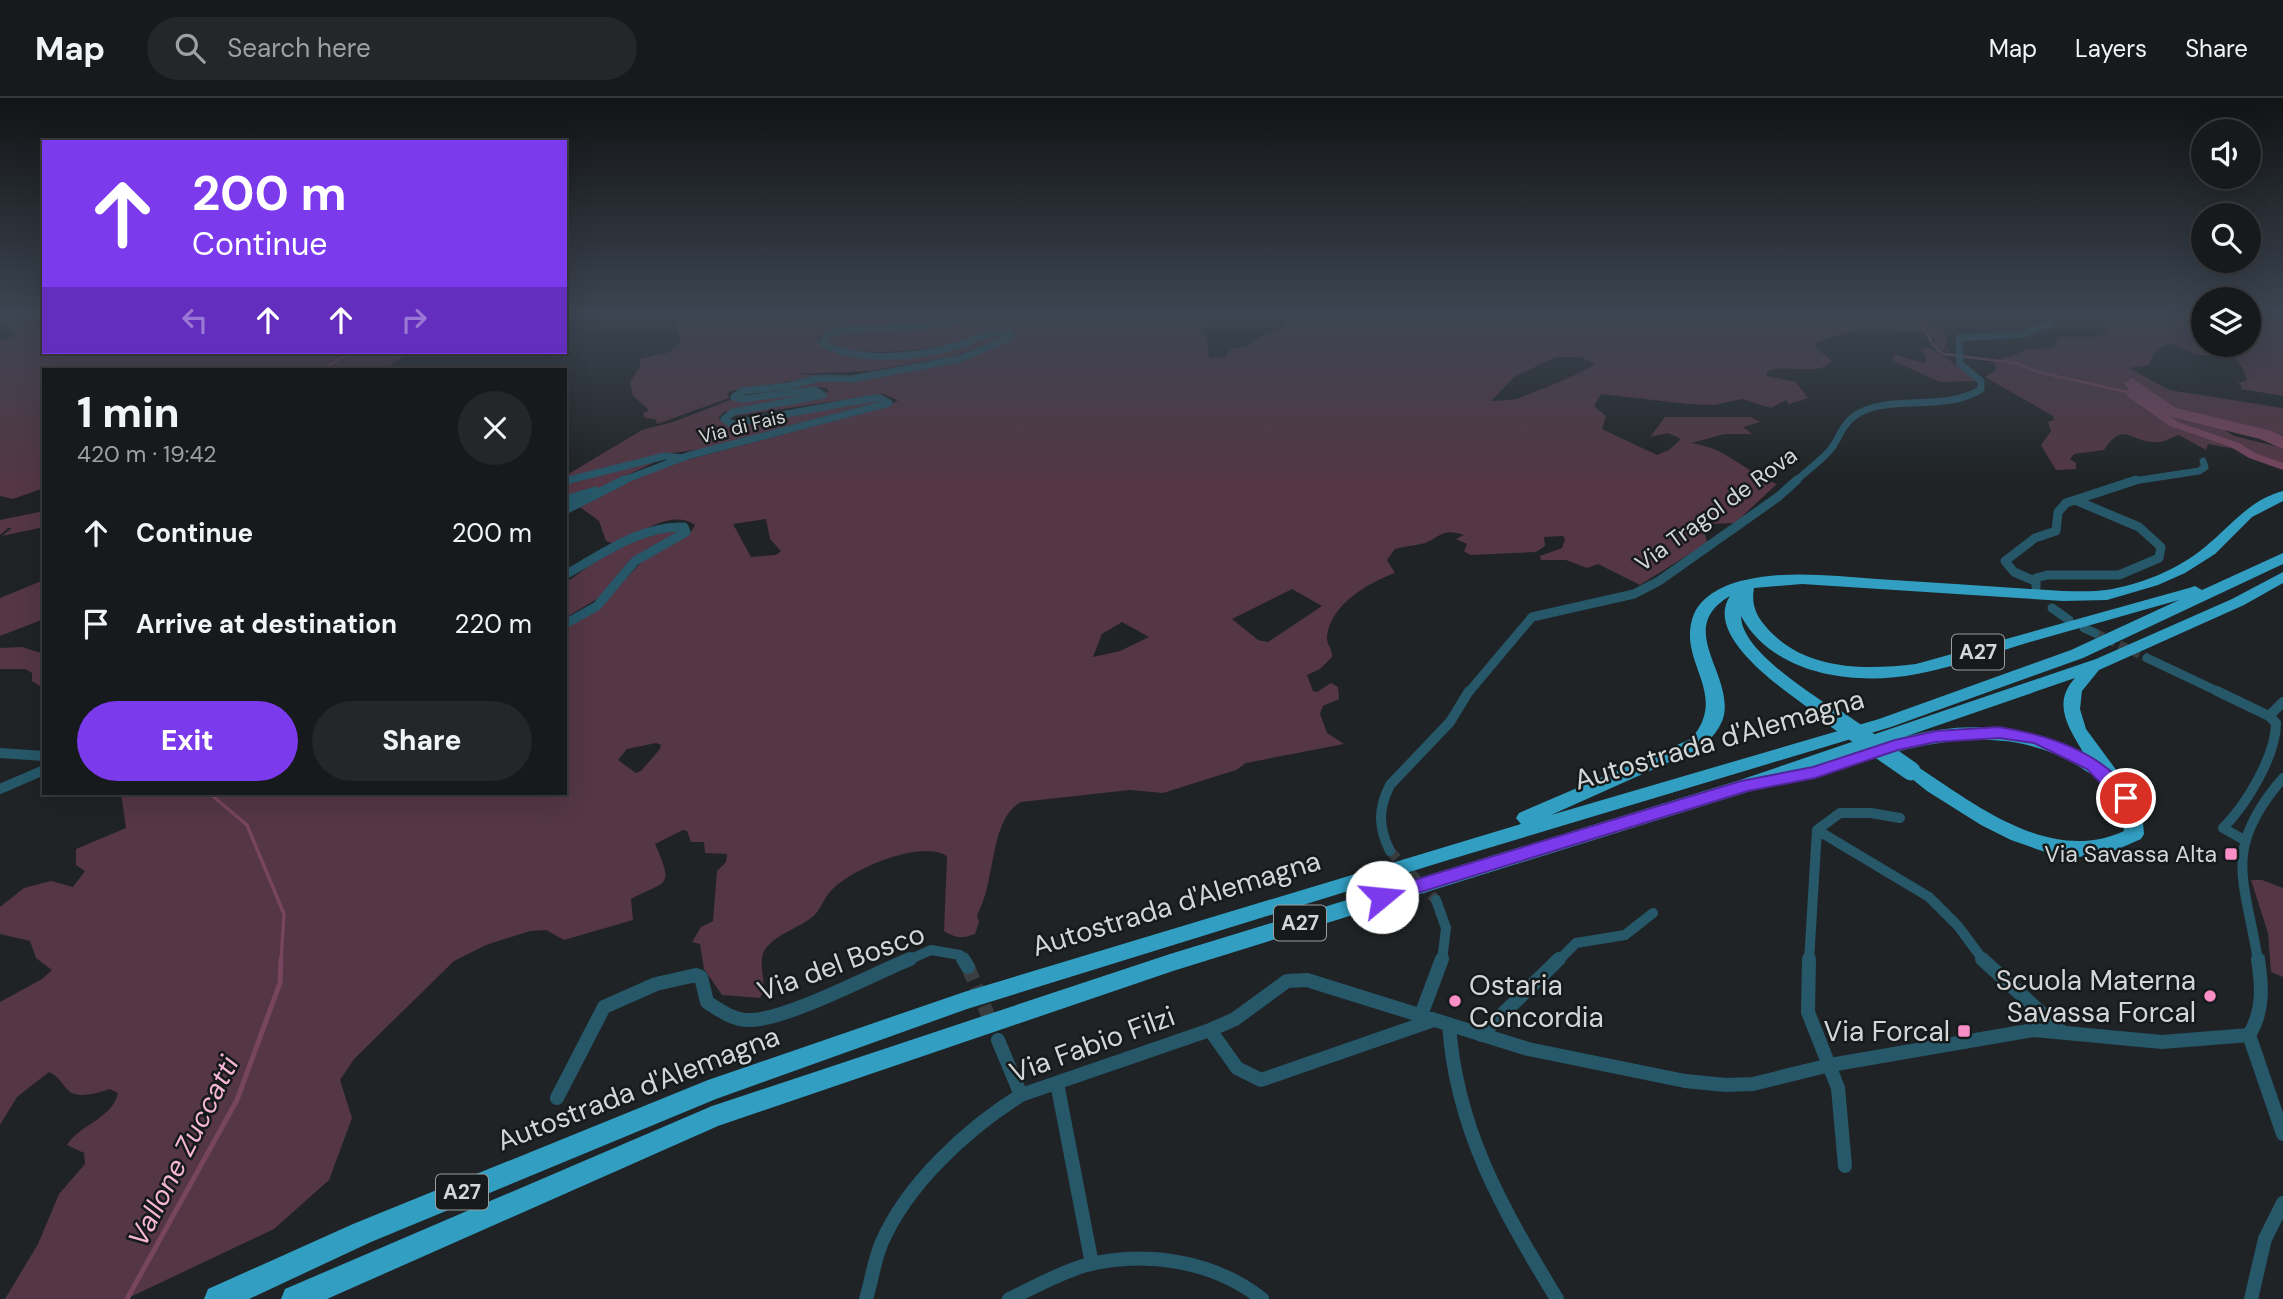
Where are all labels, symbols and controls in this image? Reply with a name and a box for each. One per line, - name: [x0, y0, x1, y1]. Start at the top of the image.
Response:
- search box: [147, 17, 637, 80]
- text: Map: [35, 27, 105, 70]
- icon: search: [171, 29, 209, 67]
- text: Search here: [227, 31, 371, 65]
- text: Map: [1989, 33, 2037, 64]
- text: Layers: [2075, 33, 2147, 64]
- text: Share: [2185, 33, 2248, 64]
- map controls: [2191, 119, 2261, 357]
- button: sound: [2191, 119, 2261, 189]
- text: 200 m: [192, 161, 347, 225]
- icon: ahead: [77, 168, 168, 259]
- button: search: [2191, 203, 2261, 273]
- text: Continue: [192, 223, 327, 265]
- button: layers: [2191, 287, 2261, 357]
- icon: left: [176, 301, 214, 339]
- icon: ahead: [249, 301, 287, 339]
- icon: ahead: [322, 301, 360, 339]
- icon: right: [395, 301, 433, 339]
- text: 1 min: [77, 385, 180, 440]
- button: close: [458, 391, 532, 465]
- street label: Via di Fais: [696, 404, 788, 449]
- text: 420 m · 19:42: [77, 439, 217, 469]
- street label: Via Tragol de Rova: [1629, 440, 1803, 578]
- icon: ahead: [77, 514, 115, 552]
- text: Continue: [136, 516, 253, 550]
- text: 200 m: [452, 516, 532, 550]
- icon: arrive: [77, 605, 115, 643]
- text: Arrive at destination: [136, 607, 397, 641]
- text: 220 m: [454, 607, 532, 641]
- road number: A27: [1952, 634, 2004, 670]
- street label: Autostrada d'Alemagna: [1570, 680, 1868, 799]
- button: Exit: [77, 701, 298, 781]
- button: Share: [312, 701, 532, 781]
- pin: [2096, 768, 2156, 828]
- icon: arrive: [2107, 779, 2145, 817]
- place label: Via Savassa Alta: [2044, 839, 2217, 869]
- street label: Autostrada d'Alemagna: [1027, 842, 1325, 965]
- marker: Via Savassa Alta: [2223, 846, 2239, 862]
- position arrow: [1345, 860, 1419, 934]
- road number: A27: [1274, 906, 1326, 940]
- street label: Via del Bosco: [752, 915, 930, 1010]
- place label: Scuola Materna Savassa Forcal: [1996, 962, 2196, 1031]
- place label: Ostaria Concordia: [1469, 967, 1604, 1036]
- marker: Scuola Materna Savassa Forcal: [2202, 988, 2218, 1004]
- marker: Ostaria Concordia: [1447, 993, 1463, 1009]
- street label: Via Fabio Filzi: [1004, 997, 1180, 1091]
- place label: Via Forcal: [1824, 1013, 1950, 1050]
- street label: Autostrada d'Alemagna: [492, 1017, 785, 1159]
- marker: Via Forcal: [1956, 1023, 1972, 1039]
- water label: Vallone Zuccatti: [119, 1048, 248, 1253]
- road number: A27: [436, 1174, 488, 1210]

